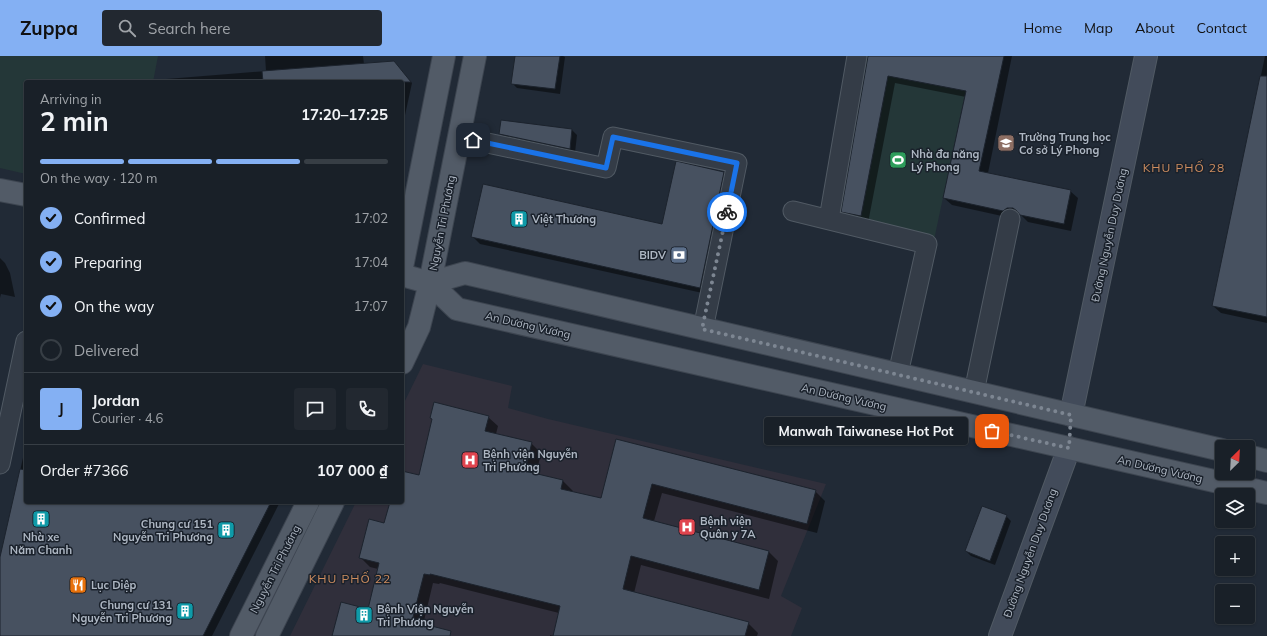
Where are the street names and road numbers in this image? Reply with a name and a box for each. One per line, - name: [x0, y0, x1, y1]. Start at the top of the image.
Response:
- street label: Đường Nguyễn Duy Dương: [1088, 167, 1130, 303]
- street label: Nguyễn Tri Phương: [426, 174, 458, 272]
- street label: An Dương Vương: [484, 308, 572, 342]
- street label: An Dương Vương: [800, 380, 888, 414]
- street label: An Dương Vương: [1116, 452, 1204, 486]
- street label: Đường Nguyễn Duy Dương: [1000, 487, 1060, 619]
- street label: Nguyễn Tri Phương: [247, 523, 303, 615]

